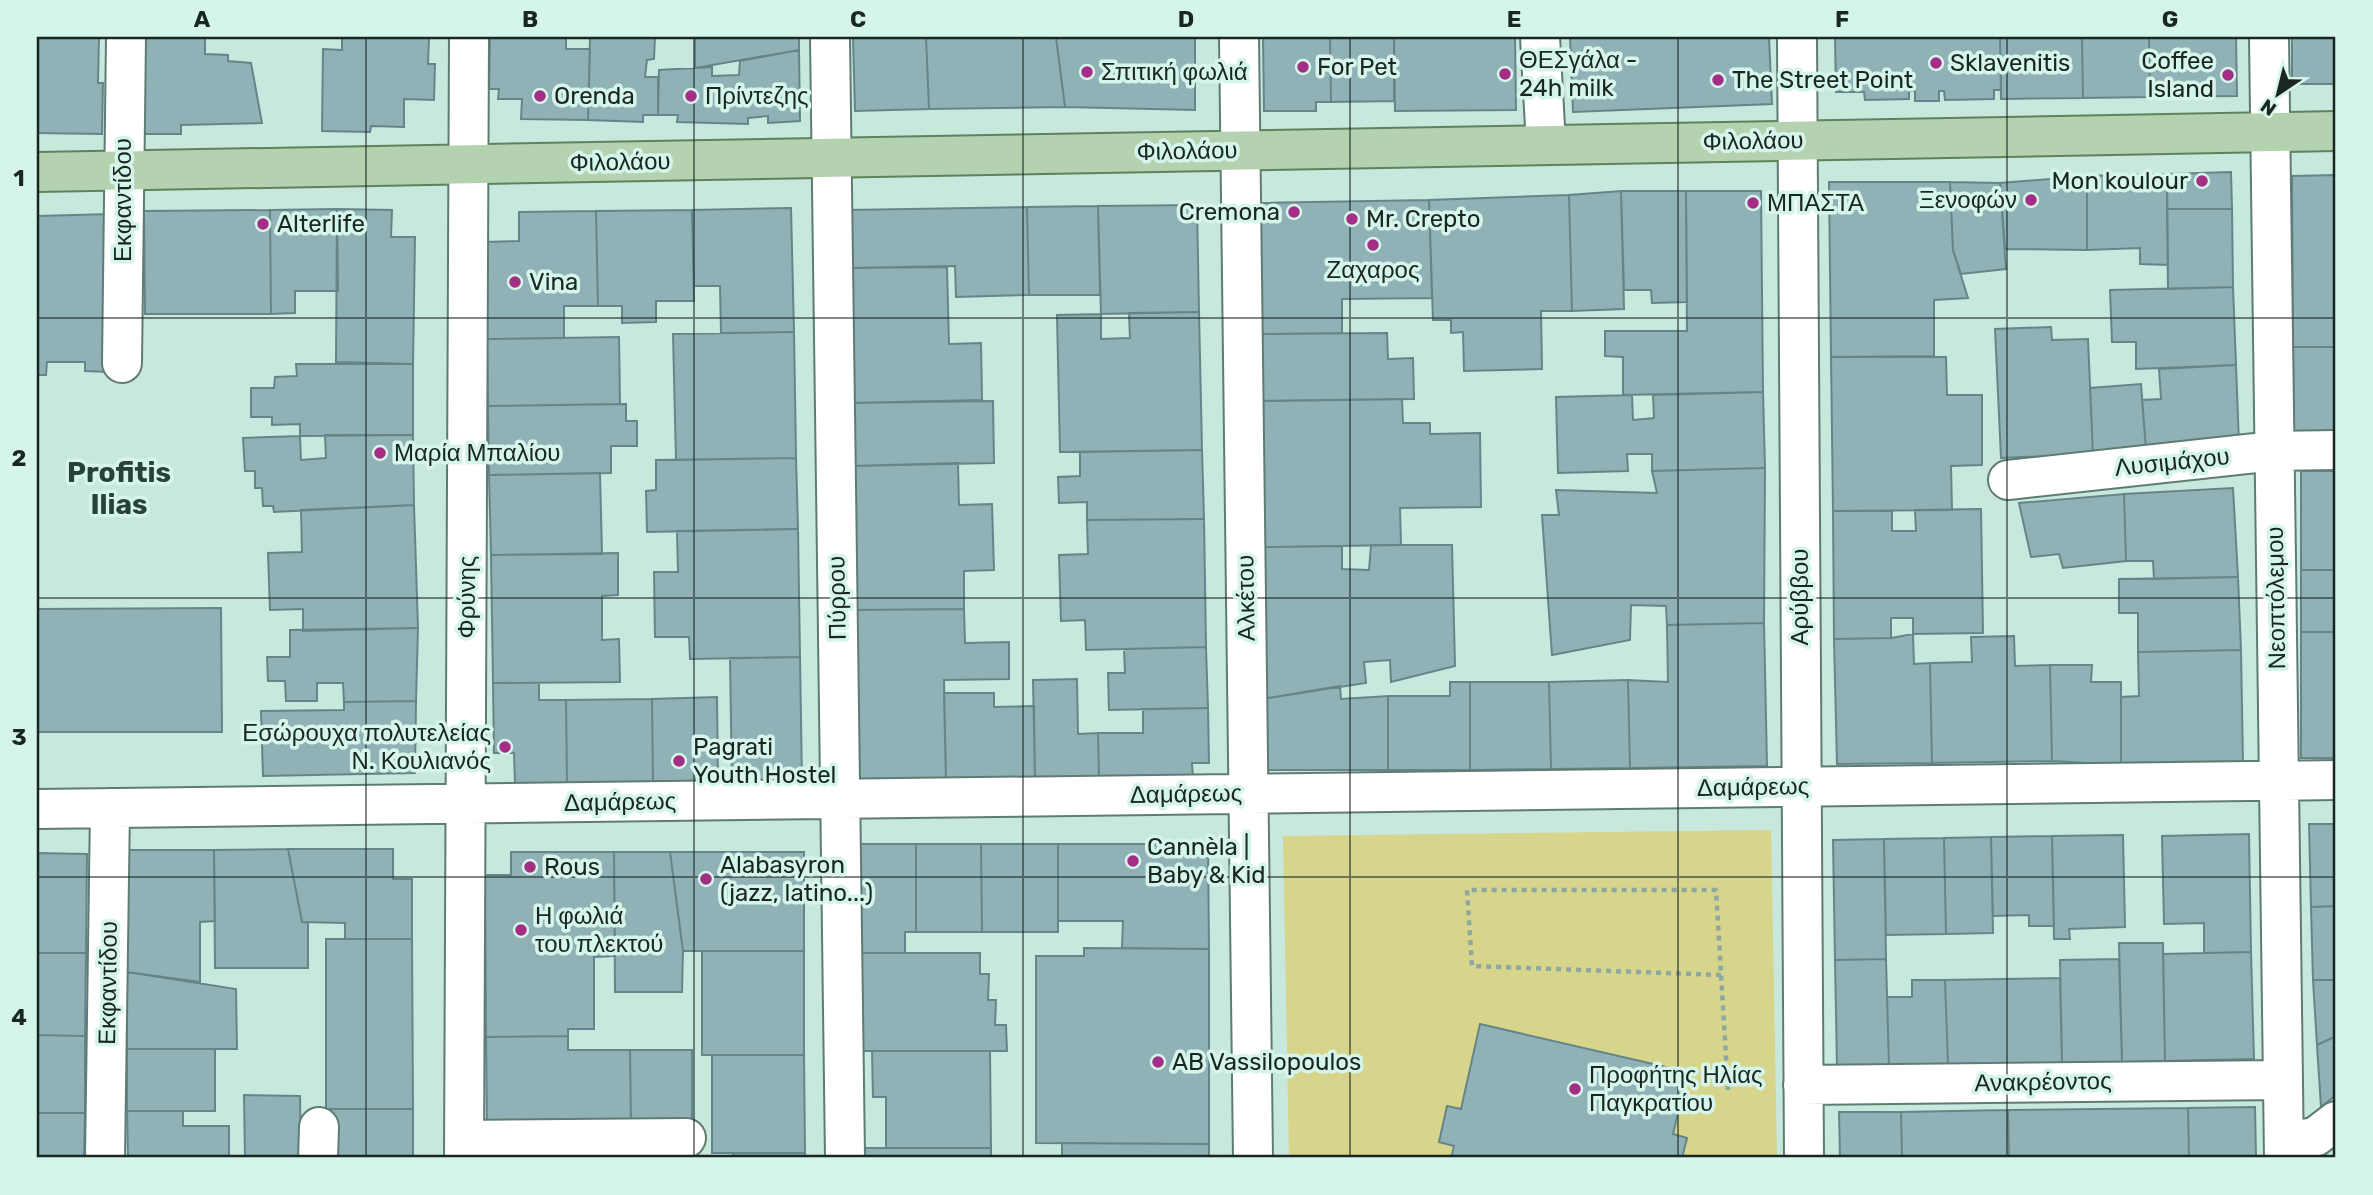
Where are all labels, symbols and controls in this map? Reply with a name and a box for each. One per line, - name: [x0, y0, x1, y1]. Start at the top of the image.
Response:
- text: A: [194, 5, 211, 33]
- text: B: [522, 5, 538, 33]
- text: C: [850, 5, 866, 33]
- text: D: [1178, 5, 1194, 33]
- text: E: [1507, 5, 1521, 33]
- text: F: [1835, 5, 1849, 33]
- text: G: [2162, 5, 2178, 33]
- place label: ΘΕΣγάλα - 24h milk: [1519, 46, 1637, 102]
- place label: Coffee Island: [2141, 47, 2214, 103]
- place label: Sklavenitis: [1950, 49, 2070, 77]
- place label: For Pet: [1317, 53, 1397, 81]
- marker: Sklavenitis: [1928, 55, 1944, 71]
- place label: Σπιτική φωλιά: [1101, 58, 1248, 86]
- marker: For Pet: [1295, 59, 1311, 75]
- north arrow: [2244, 60, 2314, 130]
- marker: Σπιτική φωλιά: [1079, 64, 1095, 80]
- marker: ΘΕΣγάλα - 24h milk: [1497, 66, 1513, 82]
- place label: The Street Point: [1732, 66, 1913, 94]
- marker: Coffee Island: [2220, 67, 2236, 83]
- marker: The Street Point: [1710, 72, 1726, 88]
- place label: Orenda: [554, 82, 635, 110]
- place label: Πρίντεζης: [705, 82, 809, 110]
- marker: Orenda: [532, 88, 548, 104]
- marker: Πρίντεζης: [683, 88, 699, 104]
- text: N: [2256, 94, 2281, 121]
- street label: Φιλολάου: [1702, 126, 1804, 156]
- street label: Φιλολάου: [1136, 136, 1238, 166]
- street label: Εκφαντίδου: [109, 138, 137, 262]
- street label: Φιλολάου: [569, 147, 671, 177]
- text: 1: [13, 164, 25, 192]
- place label: Mon koulour: [2052, 167, 2188, 195]
- marker: Mon koulour: [2194, 173, 2210, 189]
- place label: Ξενοφών: [1919, 186, 2017, 214]
- place label: ΜΠΑΣΤΑ: [1767, 189, 1864, 217]
- marker: Ξενοφών: [2023, 192, 2039, 208]
- marker: ΜΠΑΣΤΑ: [1745, 195, 1761, 211]
- place label: Cremona: [1179, 198, 1280, 226]
- marker: Cremona: [1286, 204, 1302, 220]
- place label: Mr. Crepto: [1366, 205, 1480, 233]
- place label: Alterlife: [277, 210, 365, 238]
- marker: Mr. Crepto: [1344, 211, 1360, 227]
- marker: Alterlife: [255, 216, 271, 232]
- marker: Ζαχαρος: [1365, 237, 1381, 253]
- place label: Ζαχαρος: [1327, 256, 1419, 284]
- place label: Vina: [529, 268, 578, 296]
- marker: Vina: [507, 274, 523, 290]
- place label: Μαρία Μπαλίου: [394, 439, 561, 467]
- street label: Λυσιμάχου: [2113, 442, 2231, 482]
- text: 2: [12, 444, 26, 472]
- marker: Μαρία Μπαλίου: [372, 445, 388, 461]
- district label: Profitis Ilias: [67, 456, 171, 521]
- street label: Νεοπτόλεμου: [2261, 526, 2291, 670]
- street label: Αρύββου: [1786, 549, 1814, 645]
- street label: Αλκέτου: [1231, 555, 1261, 641]
- street label: Φρύνης: [453, 556, 481, 638]
- street label: Πύρρου: [822, 556, 852, 640]
- place label: Εσώρουχα πολυτελείας Ν. Κουλιανός: [242, 719, 491, 775]
- text: 3: [11, 723, 27, 751]
- place label: Pagrati Youth Hostel: [693, 733, 836, 789]
- marker: Εσώρουχα πολυτελείας Ν. Κουλιανός: [497, 739, 513, 755]
- marker: Pagrati Youth Hostel: [671, 753, 687, 769]
- street label: Δαμάρεως: [1697, 772, 1809, 802]
- street label: Δαμάρεως: [1130, 779, 1242, 809]
- street label: Δαμάρεως: [564, 787, 676, 817]
- place label: Cannèla | Baby & Kid: [1147, 833, 1266, 889]
- place label: Alabasyron (jazz, latino...): [720, 851, 873, 907]
- place label: Rous: [544, 853, 600, 881]
- marker: Cannèla | Baby & Kid: [1125, 853, 1141, 869]
- marker: Rous: [522, 859, 538, 875]
- marker: Alabasyron (jazz, latino...): [698, 871, 714, 887]
- place label: Η φωλιά του πλεκτού: [535, 902, 663, 958]
- street label: Εκφαντίδου: [93, 921, 123, 1045]
- marker: Η φωλιά του πλεκτού: [513, 922, 529, 938]
- text: 4: [11, 1003, 27, 1031]
- place label: AB Vassilopoulos: [1172, 1048, 1361, 1076]
- marker: AB Vassilopoulos: [1150, 1054, 1166, 1070]
- place label: Προφήτης Ηλίας Παγκρατίου: [1589, 1061, 1763, 1117]
- street label: Ανακρέοντος: [1974, 1067, 2112, 1097]
- marker: Προφήτης Ηλίας Παγκρατίου: [1567, 1081, 1583, 1097]

